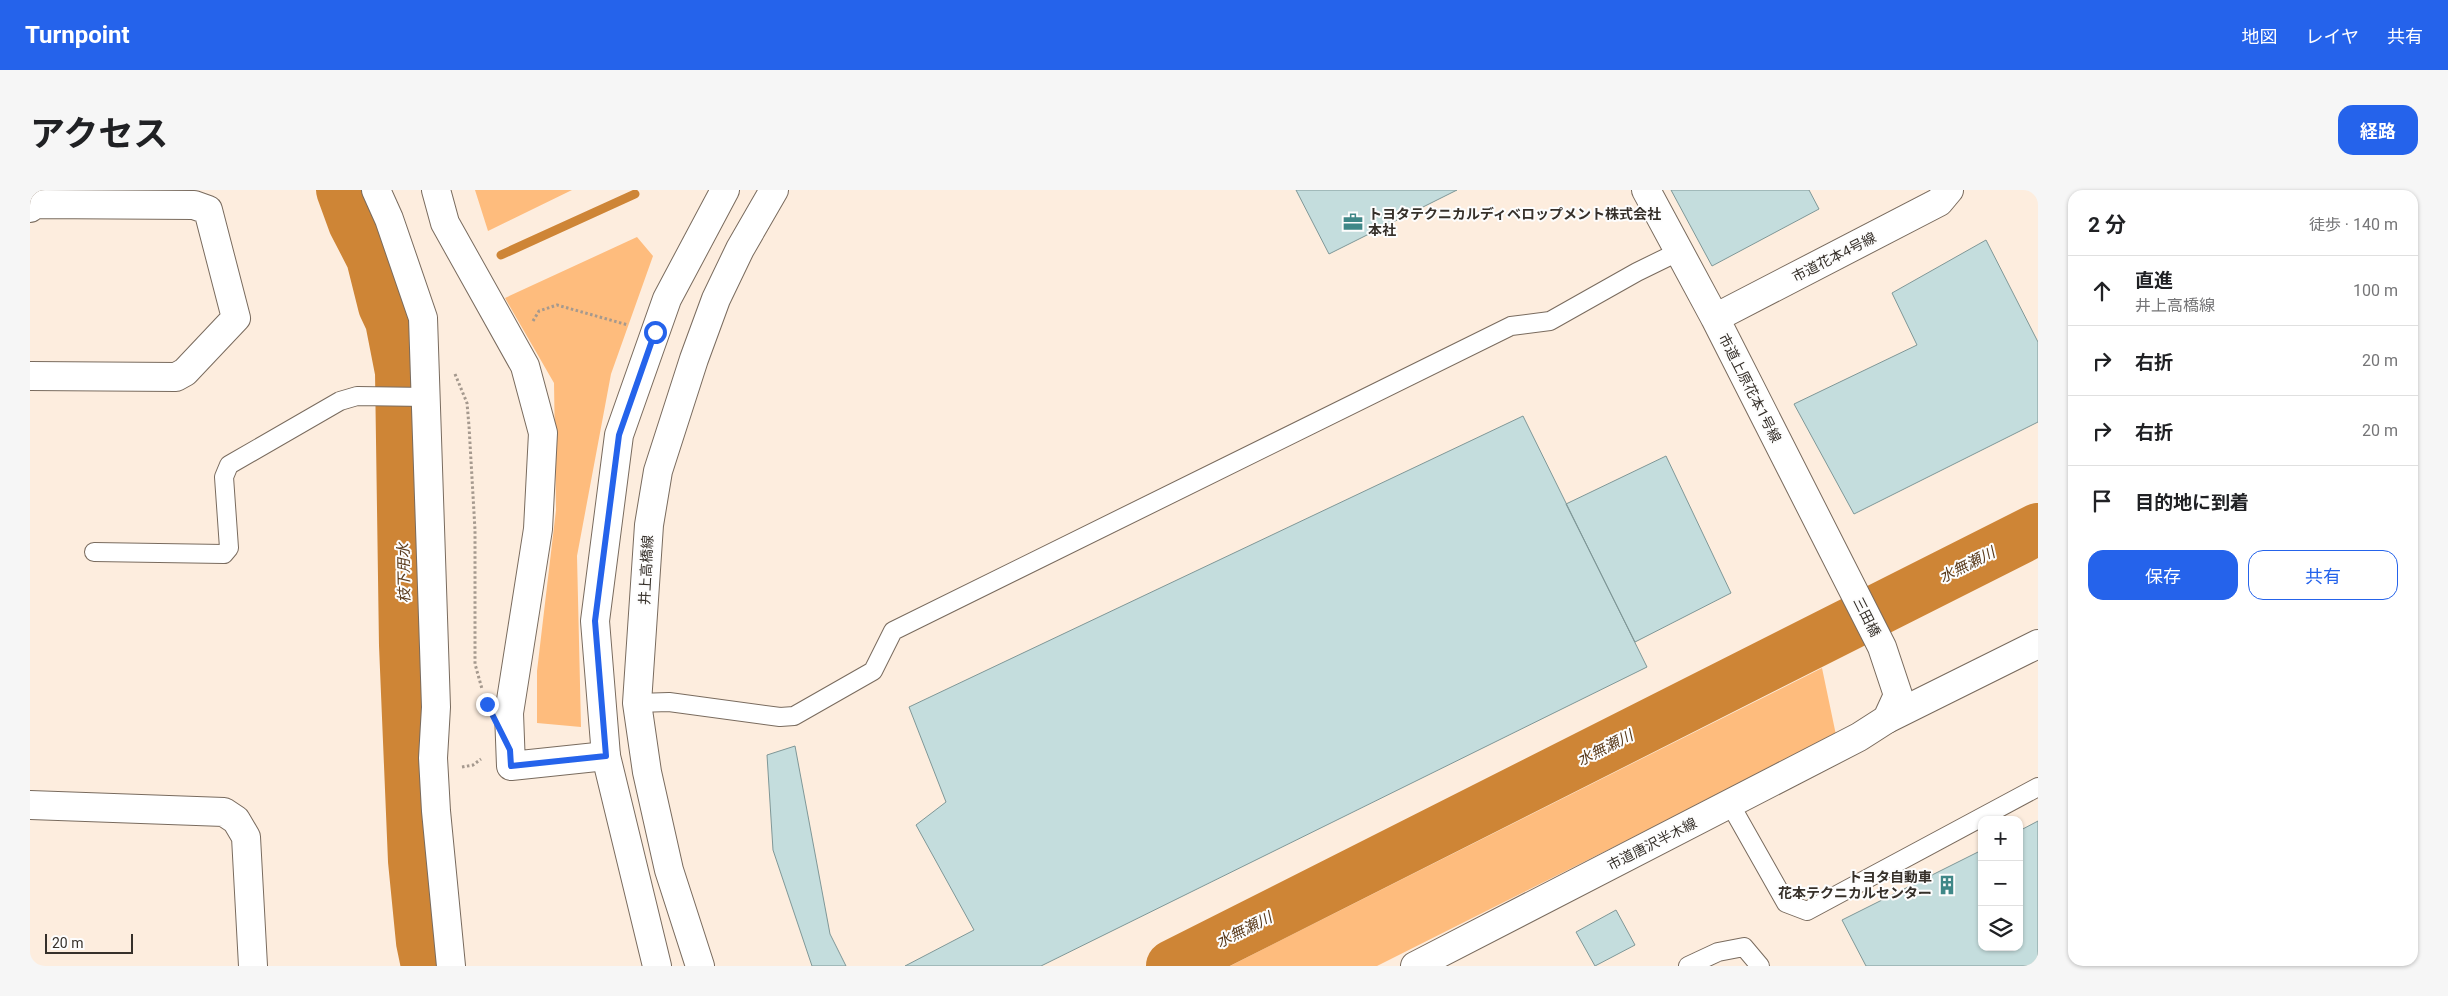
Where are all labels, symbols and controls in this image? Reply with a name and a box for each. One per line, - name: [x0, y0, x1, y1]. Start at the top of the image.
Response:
- text: Turnpoint: [25, 21, 130, 49]
- text: 地図: [2242, 26, 2278, 47]
- text: レイヤ: [2306, 26, 2359, 47]
- text: 共有: [2387, 26, 2423, 47]
- button: 経路: [2338, 105, 2418, 155]
- text: アクセス: [30, 114, 168, 155]
- place label: トヨタテクニカルディベロップメント株式会社 本社: [1368, 206, 1661, 238]
- office icon: トヨタテクニカルディベロップメント株式会社 本社: [1342, 211, 1364, 233]
- text: 2 分: [2088, 213, 2126, 237]
- text: 徒歩 · 140 m: [2309, 215, 2398, 234]
- street label: 市道花本4号線: [1789, 229, 1879, 285]
- text: 直進: [2135, 269, 2173, 292]
- icon: ahead: [2088, 277, 2116, 305]
- text: 100 m: [2353, 281, 2398, 300]
- text: 井上高橋線: [2135, 296, 2215, 315]
- route start: [644, 321, 667, 344]
- street label: 市道上原花本1号線: [1716, 331, 1784, 445]
- icon: right: [2088, 347, 2116, 375]
- text: 右折: [2135, 351, 2173, 374]
- text: 20 m: [2362, 351, 2398, 370]
- icon: right: [2088, 417, 2116, 445]
- text: 右折: [2135, 421, 2173, 444]
- text: 20 m: [2362, 421, 2398, 440]
- icon: arrive: [2088, 487, 2116, 515]
- text: 目的地に到着: [2135, 491, 2249, 514]
- street label: 井上高橋線: [636, 535, 656, 605]
- water label: 枝下用水: [394, 541, 414, 603]
- water label: 水無瀬川: [1936, 542, 2000, 587]
- button: 保存: [2088, 550, 2238, 600]
- button: 共有: [2248, 550, 2398, 600]
- street label: 三田橋: [1850, 595, 1884, 639]
- route end: [476, 693, 499, 716]
- water label: 水無瀬川: [1574, 725, 1638, 770]
- street label: 市道唐沢半木線: [1605, 815, 1699, 873]
- map controls: [1978, 816, 2023, 951]
- button: +: [1978, 816, 2023, 861]
- button: −: [1978, 861, 2023, 906]
- place label: トヨタ自動車 花本テクニカルセンター: [1778, 869, 1932, 901]
- building icon: トヨタ自動車 花本テクニカルセンター: [1936, 874, 1958, 896]
- button: layers: [1978, 906, 2023, 951]
- water label: 水無瀬川: [1213, 907, 1277, 952]
- scale bar: [45, 931, 132, 954]
- text: 20 m: [52, 935, 84, 951]

